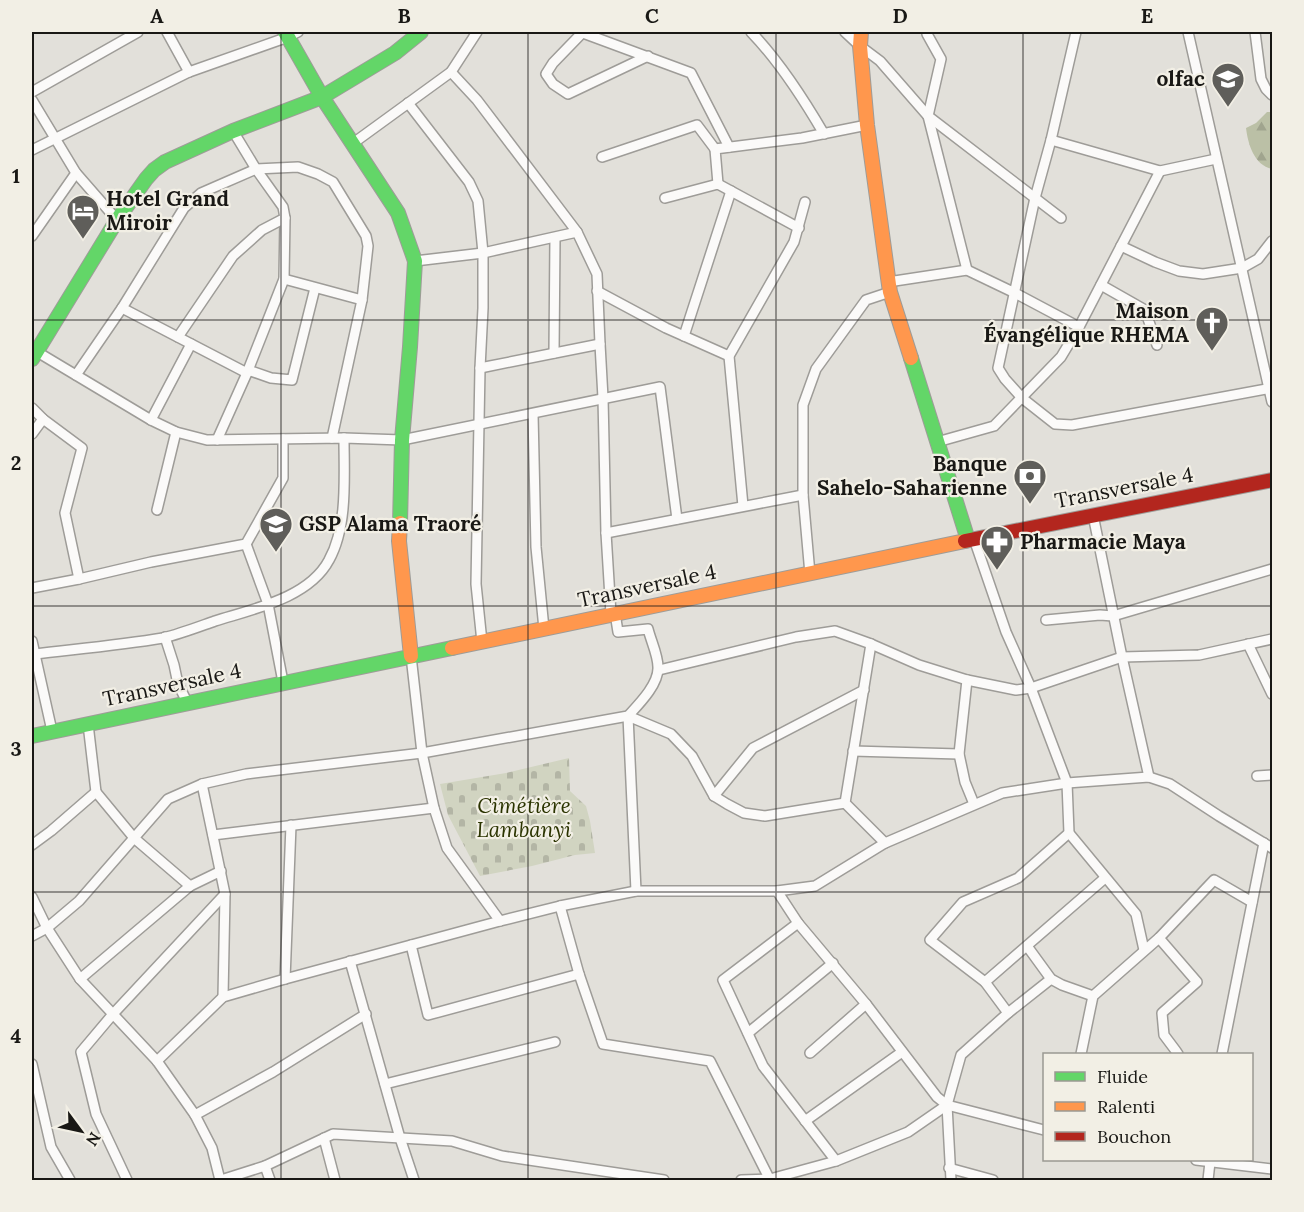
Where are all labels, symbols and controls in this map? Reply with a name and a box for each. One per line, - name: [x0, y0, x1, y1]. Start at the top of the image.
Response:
- text: A: [150, 3, 164, 28]
- text: B: [397, 3, 411, 28]
- text: C: [645, 3, 659, 28]
- text: D: [892, 3, 908, 28]
- text: E: [1141, 3, 1153, 28]
- school or university icon: olfac: [1210, 61, 1246, 108]
- place label: olfac: [1157, 65, 1205, 92]
- text: 1: [12, 163, 20, 188]
- place label: Hotel Grand Miroir: [106, 185, 229, 236]
- hotel icon: Hotel Grand Miroir: [65, 193, 101, 240]
- place label: Maison Évangélique RHEMA: [984, 297, 1189, 348]
- church icon: Maison Évangélique RHEMA: [1194, 305, 1230, 352]
- text: 2: [11, 450, 21, 475]
- place label: Banque Sahelo-Saharienne: [817, 450, 1007, 501]
- bank icon: Banque Sahelo-Saharienne: [1012, 458, 1048, 505]
- street label: Transversale 4: [1052, 461, 1196, 514]
- school or university icon: GSP Alama Traoré: [258, 506, 294, 553]
- place label: GSP Alama Traoré: [299, 510, 481, 537]
- pharmacy icon: Pharmacie Maya: [979, 524, 1015, 571]
- place label: Pharmacie Maya: [1020, 528, 1186, 555]
- street label: Transversale 4: [575, 558, 719, 613]
- street label: Transversale 4: [100, 657, 244, 712]
- text: 3: [10, 736, 22, 761]
- park label: Cimétière Lambanyi: [477, 792, 572, 843]
- text: 4: [11, 1023, 22, 1048]
- legend: [1043, 1053, 1253, 1161]
- text: Fluide: [1097, 1065, 1148, 1088]
- text: Ralenti: [1097, 1095, 1155, 1118]
- north arrow: [51, 1101, 111, 1161]
- text: Bouchon: [1097, 1125, 1171, 1148]
- text: N: [82, 1129, 105, 1150]

